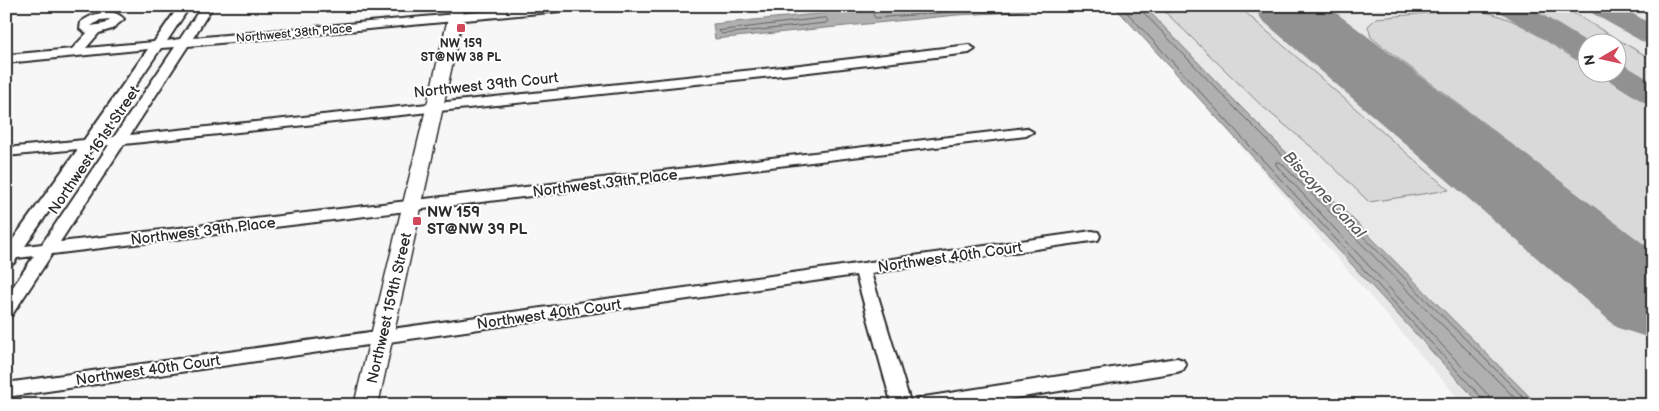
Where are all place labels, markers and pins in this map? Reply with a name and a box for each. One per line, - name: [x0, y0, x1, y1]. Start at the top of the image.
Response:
- marker: NW 159 ST@NW 38 PL: [455, 22, 467, 34]
- place label: NW 159 ST@NW 38 PL: [421, 36, 501, 65]
- place label: NW 159 ST@NW 39 PL: [427, 203, 527, 239]
- marker: NW 159 ST@NW 39 PL: [411, 215, 423, 227]

